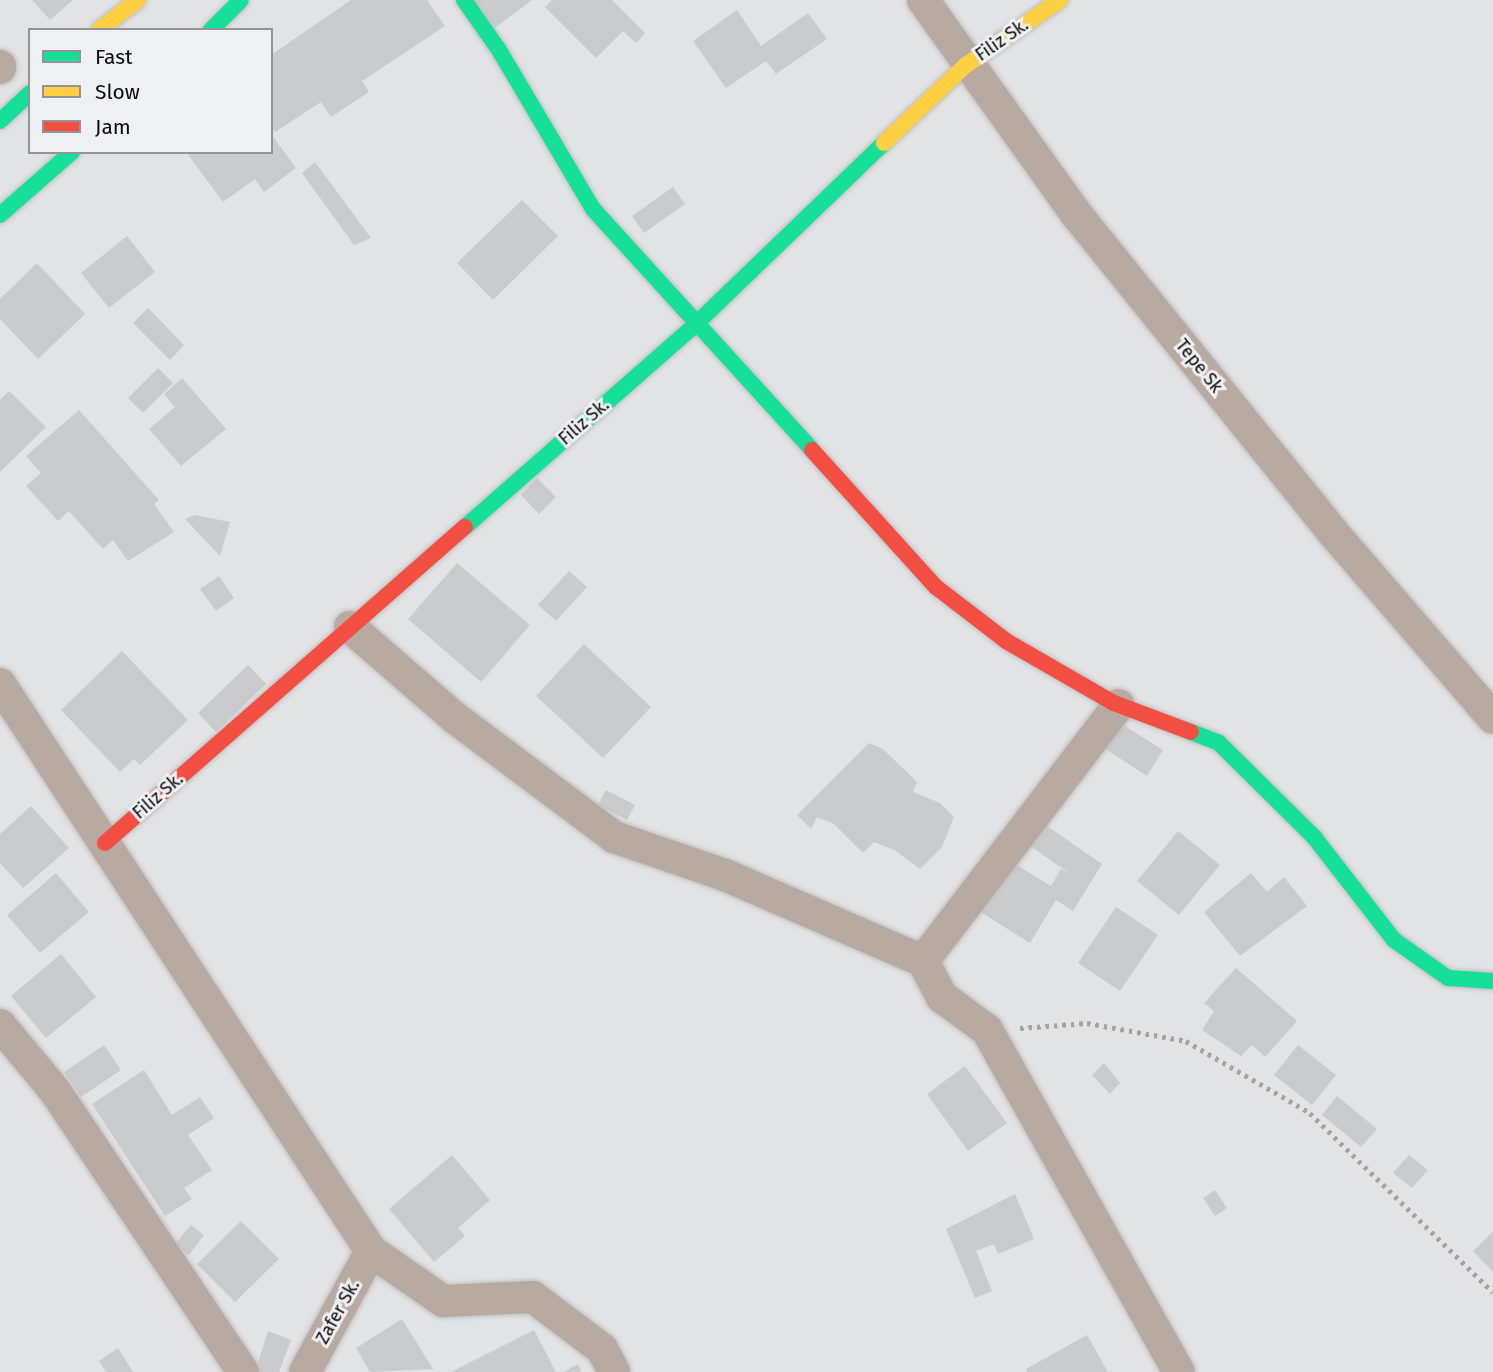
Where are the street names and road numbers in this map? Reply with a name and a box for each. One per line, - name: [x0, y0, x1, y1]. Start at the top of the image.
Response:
- street label: Filiz Sk.: [971, 14, 1033, 66]
- street label: Tepe Sk: [1171, 335, 1227, 397]
- street label: Filiz Sk.: [554, 394, 614, 450]
- street label: Filiz Sk.: [128, 768, 188, 824]
- street label: Zafer Sk.: [312, 1276, 364, 1348]

